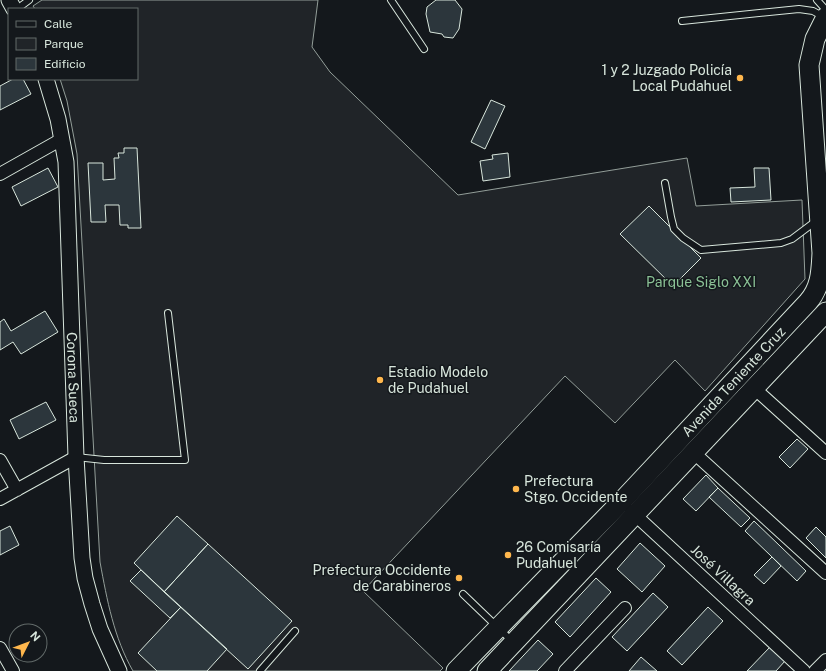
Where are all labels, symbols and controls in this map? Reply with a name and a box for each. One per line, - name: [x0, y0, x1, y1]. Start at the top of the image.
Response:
- legend: [8, 8, 138, 80]
- text: Calle: [44, 17, 73, 31]
- text: Parque: [44, 37, 84, 51]
- text: Edificio: [44, 57, 86, 71]
- place label: 1 y 2 Juzgado Policía Local Pudahuel: [601, 62, 732, 94]
- marker: 1 y 2 Juzgado Policía Local Pudahuel: [735, 73, 745, 83]
- park label: Parque Siglo XXI: [646, 274, 756, 290]
- street label: Avenida Teniente Cruz: [679, 323, 789, 440]
- street label: Corona Sueca: [64, 332, 83, 423]
- place label: Estadio Modelo de Pudahuel: [388, 364, 488, 396]
- marker: Estadio Modelo de Pudahuel: [375, 375, 385, 385]
- place label: Prefectura Stgo. Occidente: [524, 473, 628, 505]
- marker: Prefectura Stgo. Occidente: [511, 484, 521, 494]
- place label: 26 Comisaría Pudahuel: [516, 539, 601, 571]
- street label: José Villagra: [688, 541, 758, 609]
- marker: 26 Comisaría Pudahuel: [503, 550, 513, 560]
- place label: Prefectura Occidente de Carabineros: [312, 562, 451, 594]
- marker: Prefectura Occidente de Carabineros: [454, 573, 464, 583]
- north arrow: [8, 623, 48, 663]
- text: N: [28, 629, 43, 644]

